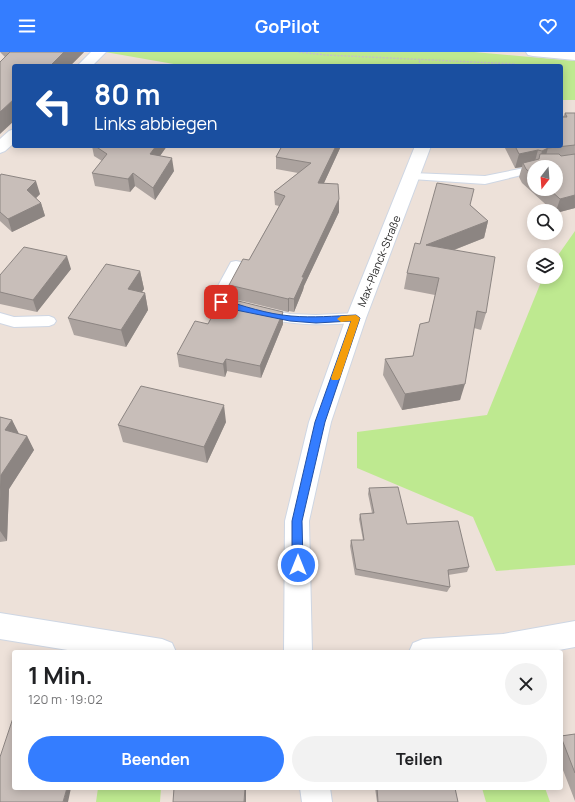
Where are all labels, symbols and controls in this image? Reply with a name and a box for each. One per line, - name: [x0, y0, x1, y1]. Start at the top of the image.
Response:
- text: GoPilot: [255, 14, 320, 38]
- icon: menu: [16, 15, 38, 37]
- icon: heart: [537, 15, 559, 37]
- text: 80 m: [94, 75, 160, 113]
- icon: left: [28, 80, 80, 132]
- text: Links abbiegen: [94, 111, 218, 135]
- north arrow: [527, 160, 563, 196]
- map controls: [527, 160, 563, 284]
- button: search: [527, 204, 563, 240]
- street label: Max-Planck-Straße: [353, 212, 404, 309]
- button: layers: [527, 248, 563, 284]
- pin: [204, 285, 238, 319]
- icon: arrive: [210, 291, 232, 313]
- position arrow: [277, 544, 319, 586]
- text: 1 Min.: [28, 658, 93, 691]
- button: close: [505, 663, 547, 705]
- text: 120 m · 19:02: [28, 690, 103, 708]
- button: Beenden: [28, 736, 284, 782]
- button: Teilen: [292, 736, 547, 782]

